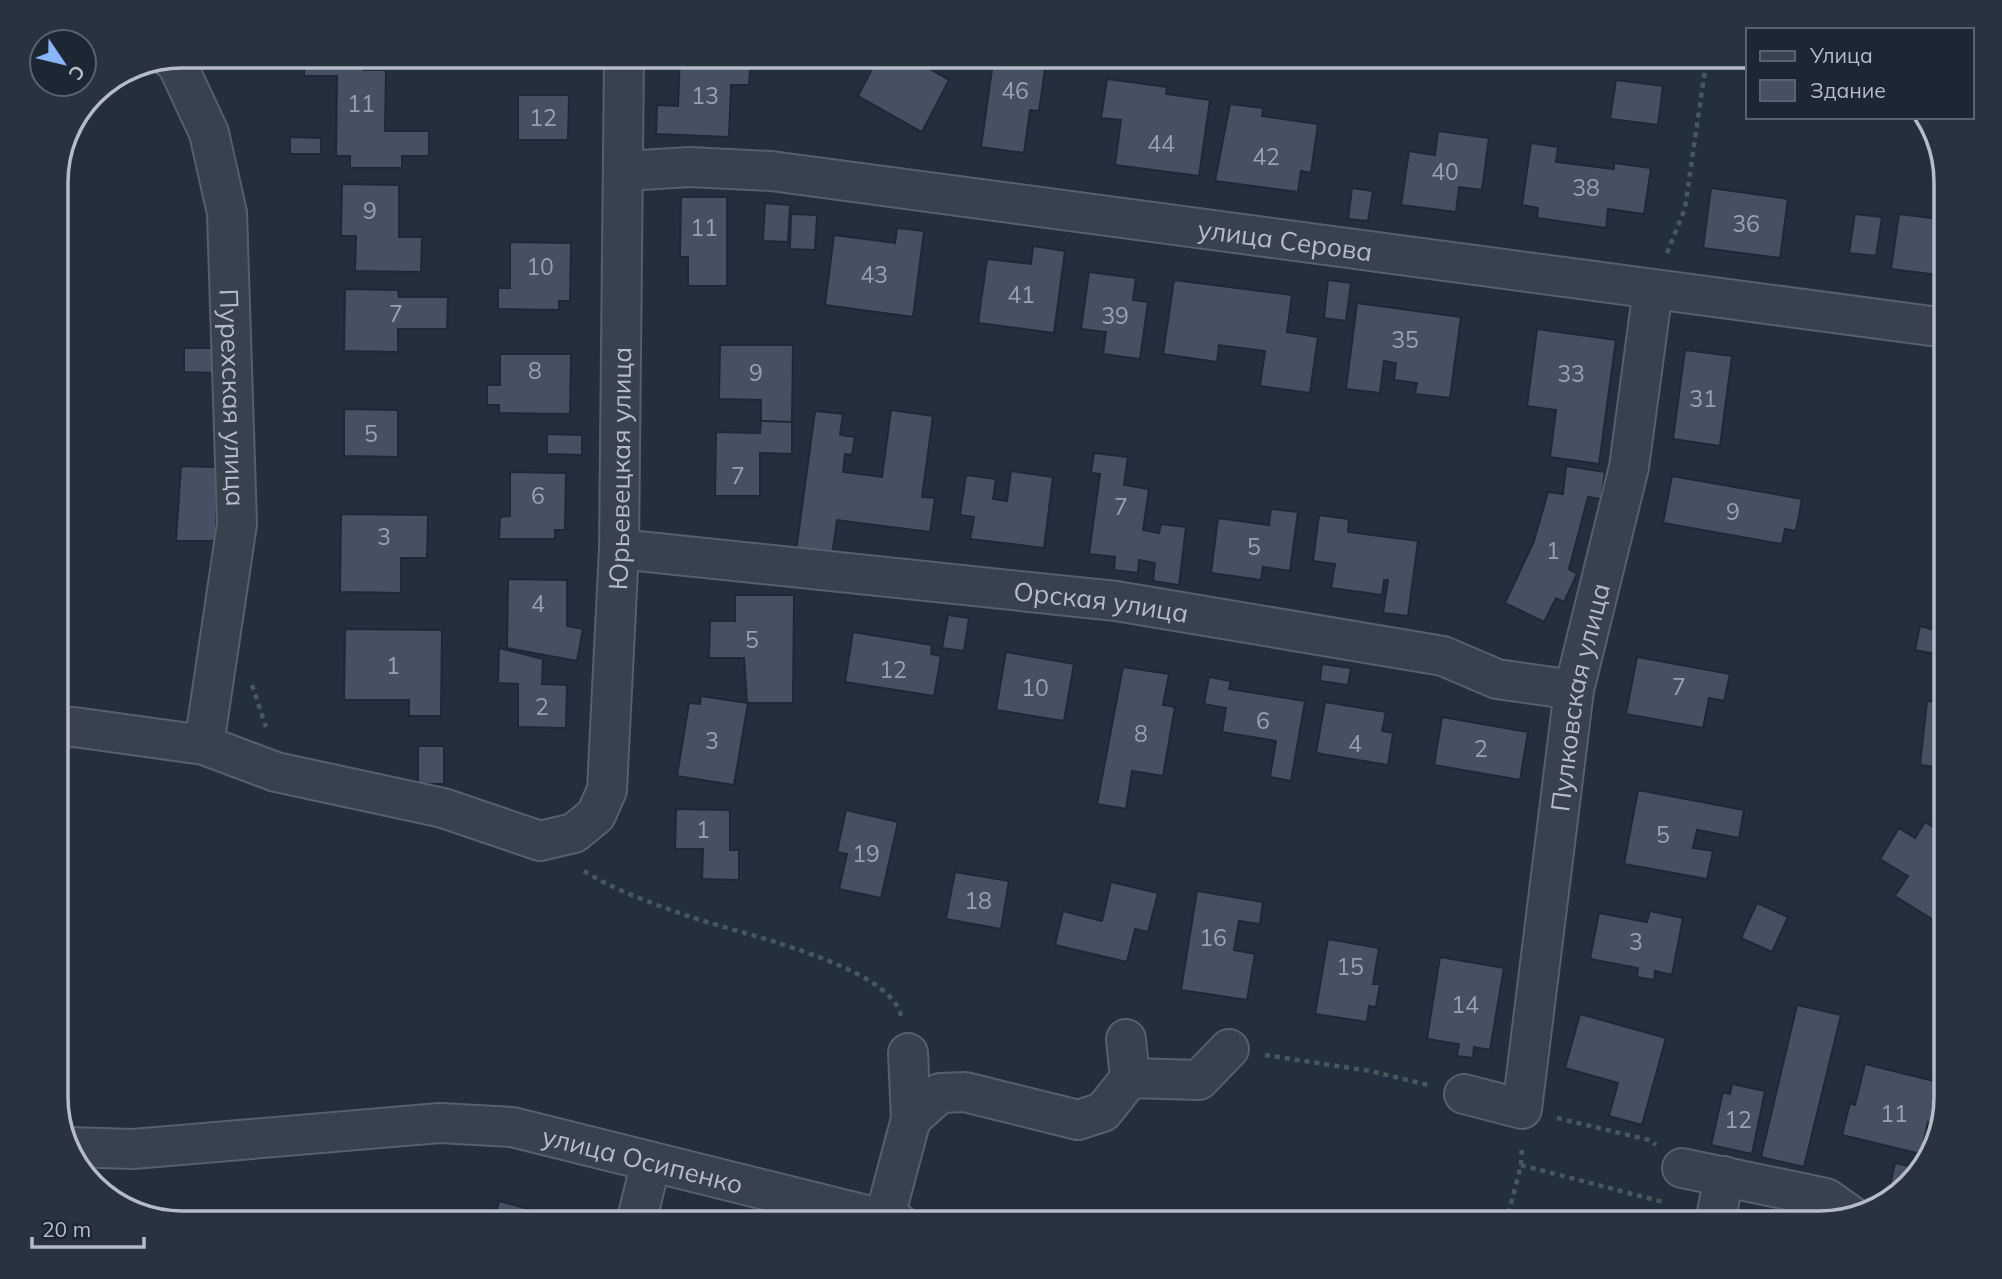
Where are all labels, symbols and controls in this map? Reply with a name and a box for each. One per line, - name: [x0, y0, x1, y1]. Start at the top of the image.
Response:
- north arrow: [28, 28, 98, 98]
- legend: [1746, 28, 1974, 119]
- text: Улица: [1809, 42, 1873, 68]
- text: С: [63, 61, 90, 85]
- house number: 46: [1001, 76, 1029, 105]
- text: Здание: [1810, 77, 1886, 103]
- house number: 13: [691, 81, 719, 110]
- house number: 11: [347, 89, 375, 118]
- house number: 12: [529, 103, 557, 132]
- house number: 44: [1147, 129, 1175, 158]
- house number: 42: [1252, 142, 1280, 171]
- house number: 40: [1431, 157, 1459, 186]
- house number: 38: [1572, 173, 1600, 202]
- house number: 9: [363, 196, 377, 225]
- house number: 36: [1732, 209, 1760, 238]
- street label: улица Серова: [1196, 212, 1375, 268]
- house number: 11: [690, 213, 718, 242]
- house number: 10: [526, 252, 554, 281]
- house number: 43: [860, 260, 888, 289]
- house number: 41: [1007, 280, 1035, 309]
- street label: Пурехская улица: [213, 288, 253, 507]
- house number: 7: [389, 299, 403, 328]
- house number: 39: [1101, 301, 1129, 330]
- house number: 35: [1391, 325, 1419, 354]
- street label: Юрьевецкая улица: [600, 347, 638, 591]
- house number: 8: [528, 356, 542, 385]
- house number: 9: [749, 358, 763, 387]
- house number: 33: [1557, 359, 1585, 388]
- house number: 31: [1689, 384, 1717, 413]
- house number: 5: [364, 419, 378, 448]
- house number: 7: [731, 461, 745, 490]
- house number: 6: [531, 481, 545, 510]
- house number: 7: [1114, 492, 1128, 521]
- house number: 9: [1726, 497, 1740, 526]
- house number: 3: [377, 522, 391, 551]
- house number: 5: [1247, 532, 1261, 561]
- house number: 1: [1546, 536, 1560, 565]
- street label: Орская улица: [1012, 574, 1191, 629]
- street label: Пулковская улица: [1543, 579, 1616, 813]
- house number: 4: [531, 589, 545, 618]
- house number: 5: [745, 625, 759, 654]
- house number: 1: [386, 651, 400, 680]
- house number: 12: [879, 655, 907, 684]
- house number: 7: [1672, 672, 1686, 701]
- house number: 10: [1021, 673, 1049, 702]
- house number: 2: [535, 692, 549, 721]
- house number: 6: [1256, 706, 1270, 735]
- house number: 8: [1134, 719, 1148, 748]
- house number: 3: [705, 726, 719, 755]
- house number: 4: [1348, 729, 1362, 758]
- house number: 2: [1474, 734, 1488, 763]
- house number: 1: [696, 815, 710, 844]
- house number: 5: [1656, 820, 1670, 849]
- house number: 19: [852, 839, 880, 868]
- house number: 18: [964, 886, 992, 915]
- house number: 16: [1199, 923, 1227, 952]
- house number: 3: [1629, 927, 1643, 956]
- house number: 15: [1336, 952, 1364, 981]
- house number: 14: [1451, 990, 1479, 1019]
- house number: 11: [1880, 1099, 1908, 1128]
- house number: 12: [1724, 1105, 1752, 1134]
- street label: улица Осипенко: [539, 1119, 747, 1200]
- scale bar: [32, 1206, 144, 1250]
- text: 20 m: [42, 1216, 91, 1242]

